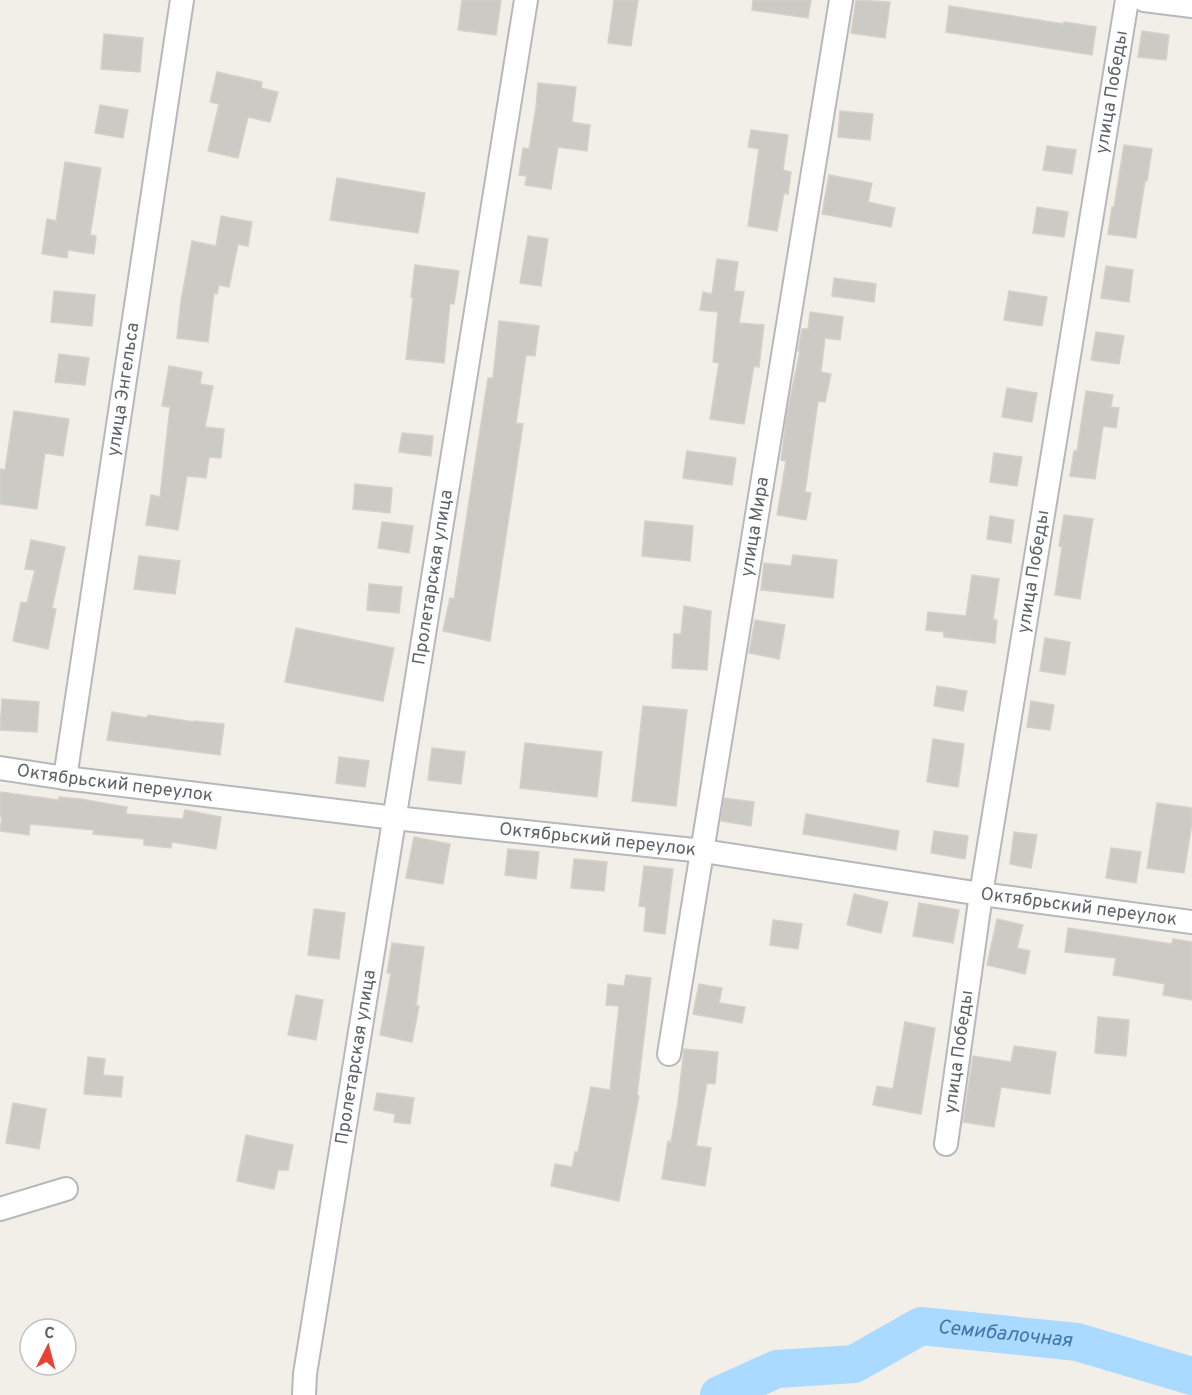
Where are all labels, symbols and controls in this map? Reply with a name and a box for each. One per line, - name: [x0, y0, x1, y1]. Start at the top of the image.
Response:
- street label: улица Победы: [1091, 29, 1133, 155]
- street label: улица Энгельса: [102, 321, 145, 458]
- street label: улица Мира: [736, 475, 774, 579]
- street label: Пролетарская улица: [408, 488, 459, 666]
- street label: улица Победы: [1012, 508, 1055, 635]
- street label: Октябрьский переулок: [15, 759, 215, 807]
- street label: Октябрьский переулок: [498, 818, 697, 862]
- street label: Октябрьский переулок: [979, 883, 1179, 931]
- street label: Пролетарская улица: [331, 968, 381, 1146]
- street label: улица Победы: [939, 989, 979, 1115]
- water label: Семибалочная: [936, 1315, 1074, 1354]
- north arrow: [18, 1317, 78, 1377]
- text: С: [43, 1324, 55, 1345]

